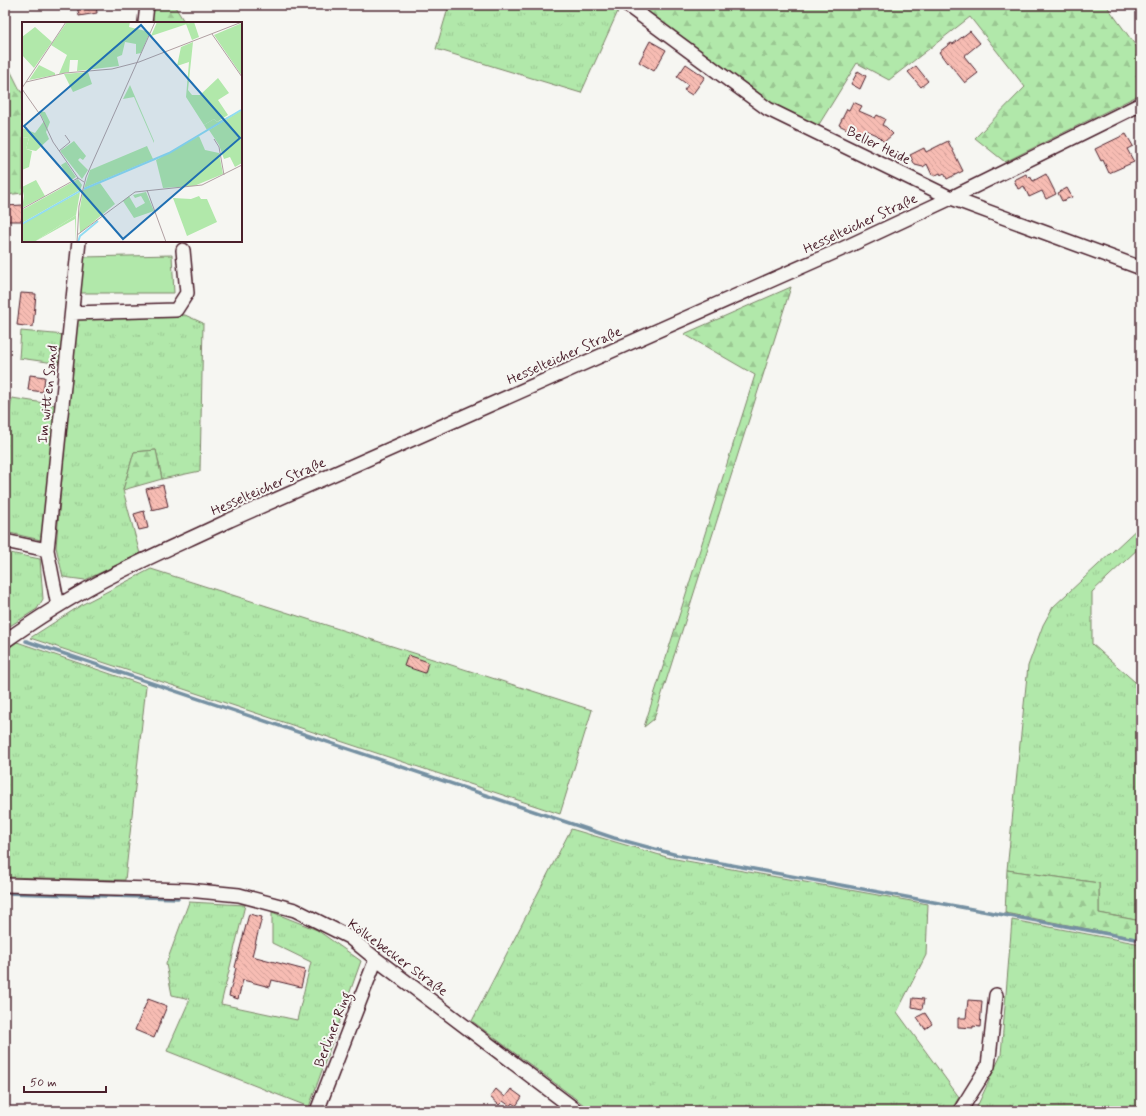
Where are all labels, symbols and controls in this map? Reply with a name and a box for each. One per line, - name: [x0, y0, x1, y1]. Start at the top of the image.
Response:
- inset map: [22, 22, 242, 242]
- street label: Beller Heide: [844, 123, 914, 169]
- street label: Hesselteicher Straße: [800, 190, 920, 258]
- street label: Hesselteicher Straße: [504, 322, 625, 389]
- street label: Im witten Sand: [34, 344, 62, 444]
- street label: Hesselteicher Straße: [208, 453, 329, 520]
- street label: Kölkebecker Straße: [344, 915, 451, 1000]
- street label: Berliner Ring: [310, 989, 357, 1071]
- scale bar: [24, 1068, 106, 1094]
- text: 50 m: [30, 1075, 57, 1091]

